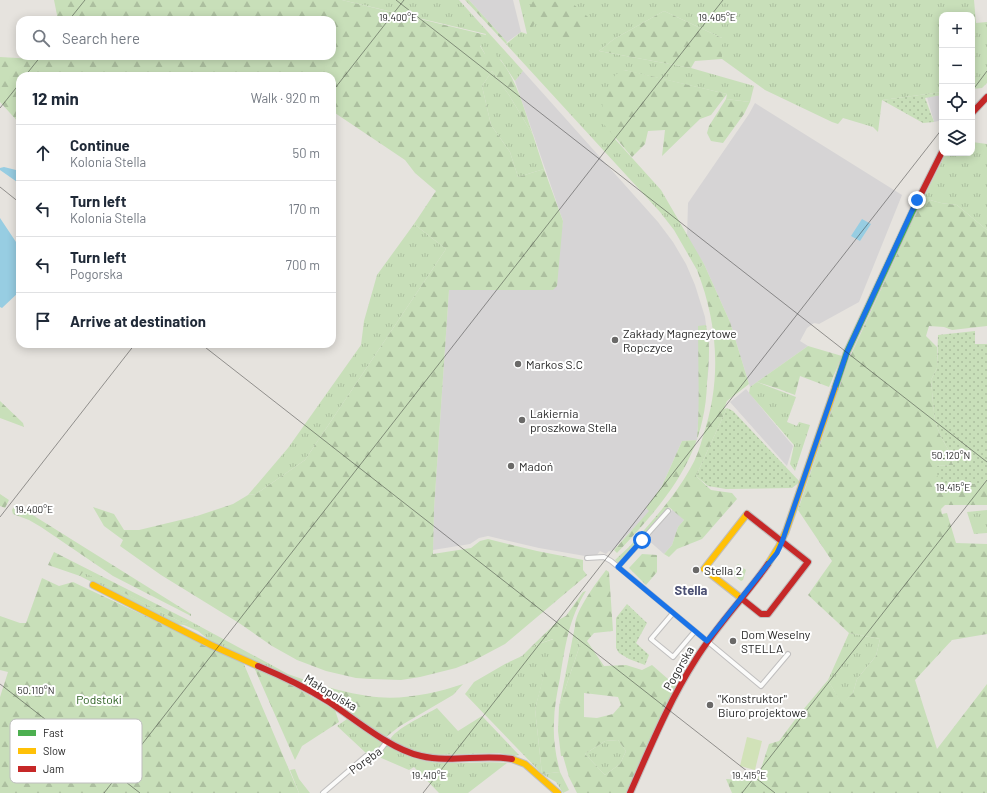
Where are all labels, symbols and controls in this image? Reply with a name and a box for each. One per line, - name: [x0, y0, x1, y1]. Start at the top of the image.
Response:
- text: 19.400°E: [379, 11, 417, 23]
- text: 19.405°E: [698, 11, 736, 23]
- map controls: [939, 12, 975, 156]
- button: +: [939, 12, 975, 48]
- search box: [16, 16, 336, 60]
- icon: search: [30, 27, 52, 49]
- text: Search here: [62, 29, 140, 47]
- button: −: [939, 48, 975, 84]
- button: locate: [939, 84, 975, 120]
- text: 12 min: [32, 88, 79, 108]
- text: Walk · 920 m: [251, 90, 320, 106]
- button: layers: [939, 120, 975, 156]
- text: Continue: [70, 136, 130, 154]
- icon: ahead: [32, 142, 54, 164]
- text: 50 m: [293, 145, 320, 161]
- text: Kolonia Stella: [70, 154, 146, 170]
- route end: [908, 191, 926, 209]
- text: Turn left: [70, 192, 126, 210]
- icon: left: [32, 198, 54, 220]
- text: 170 m: [289, 201, 320, 217]
- text: Kolonia Stella: [70, 210, 146, 226]
- text: Turn left: [70, 248, 126, 266]
- icon: left: [32, 254, 54, 276]
- text: 700 m: [286, 257, 320, 273]
- text: Pogorska: [70, 266, 123, 282]
- icon: arrive: [32, 310, 54, 332]
- text: Arrive at destination: [70, 312, 206, 330]
- place label: Zakłady Magnezytowe Ropczyce: [623, 326, 737, 354]
- marker: Zakłady Magnezytowe Ropczyce: [610, 335, 620, 345]
- place label: Markos S.C: [526, 357, 583, 371]
- marker: Markos S.C: [513, 359, 523, 369]
- place label: Lakiernia proszkowa Stella: [530, 406, 617, 434]
- marker: Lakiernia proszkowa Stella: [517, 415, 527, 425]
- text: 50.120°N: [932, 449, 970, 461]
- place label: Madoń: [519, 459, 553, 473]
- marker: Madoń: [506, 461, 516, 471]
- text: 19.415°E: [936, 481, 970, 493]
- text: 19.400°E: [15, 503, 53, 515]
- route start: [633, 531, 651, 549]
- place label: Stella 2: [704, 563, 742, 577]
- marker: Stella 2: [691, 565, 701, 575]
- district label: Stella: [675, 582, 708, 598]
- place label: Dom Weselny STELLA: [741, 627, 811, 655]
- marker: Dom Weselny STELLA: [728, 636, 738, 646]
- street label: Pogorska: [660, 643, 696, 693]
- street label: Małopolska: [302, 671, 360, 713]
- text: 50.110°N: [18, 684, 54, 696]
- place label: "Konstruktor" Biuro projektowe: [718, 691, 806, 719]
- park label: Podstoki: [76, 692, 122, 706]
- marker: "Konstruktor" Biuro projektowe: [705, 700, 715, 710]
- legend: [10, 719, 142, 783]
- text: Fast: [43, 726, 64, 739]
- text: Slow: [43, 744, 66, 757]
- street label: Poręba: [346, 744, 384, 776]
- text: Jam: [43, 762, 64, 775]
- text: 19.410°E: [411, 769, 447, 781]
- text: 19.415°E: [732, 769, 766, 781]

